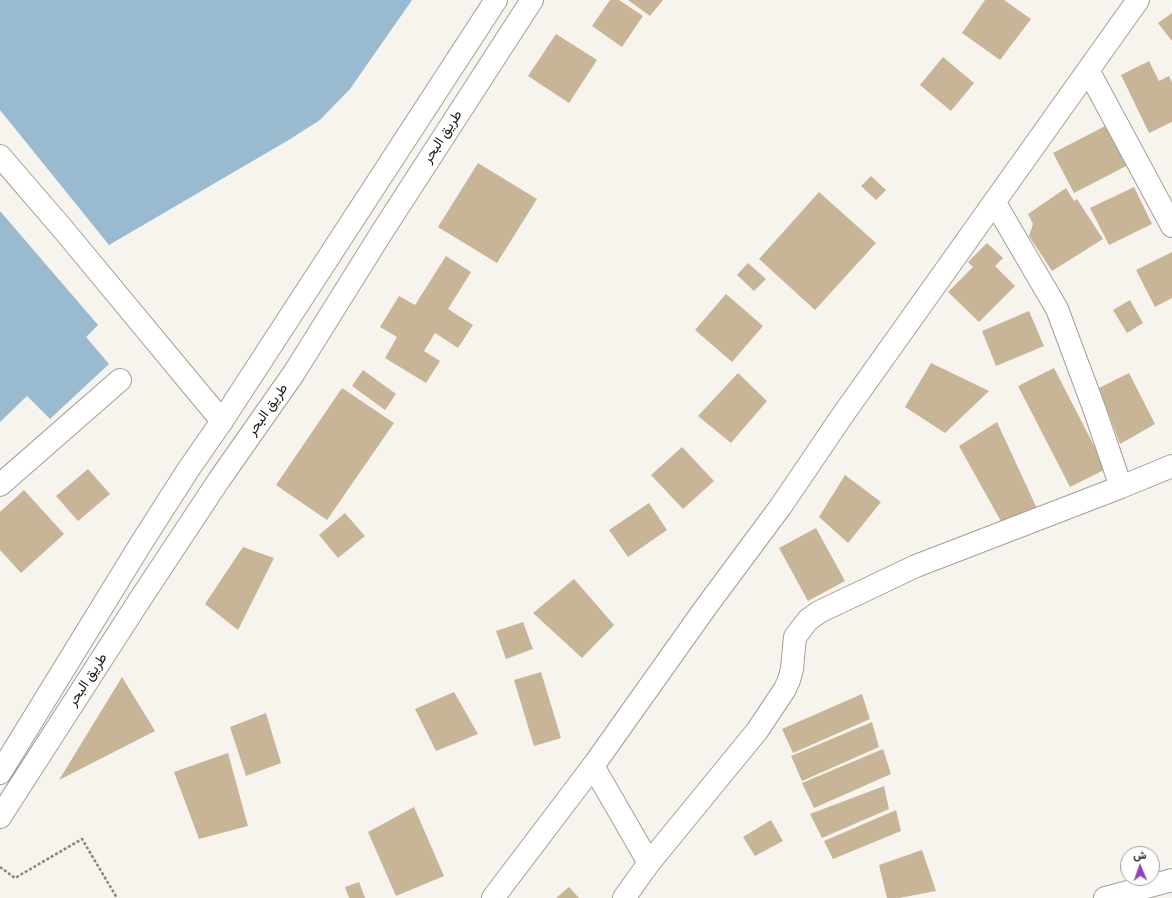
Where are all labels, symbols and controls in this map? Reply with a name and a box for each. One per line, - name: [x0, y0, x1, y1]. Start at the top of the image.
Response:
- street label: طريق البحر: [420, 107, 466, 167]
- street label: طريق البحر: [244, 381, 292, 439]
- street label: طريق البحر: [65, 650, 111, 710]
- north arrow: [1120, 846, 1160, 886]
- text: ش: [1133, 847, 1147, 863]

